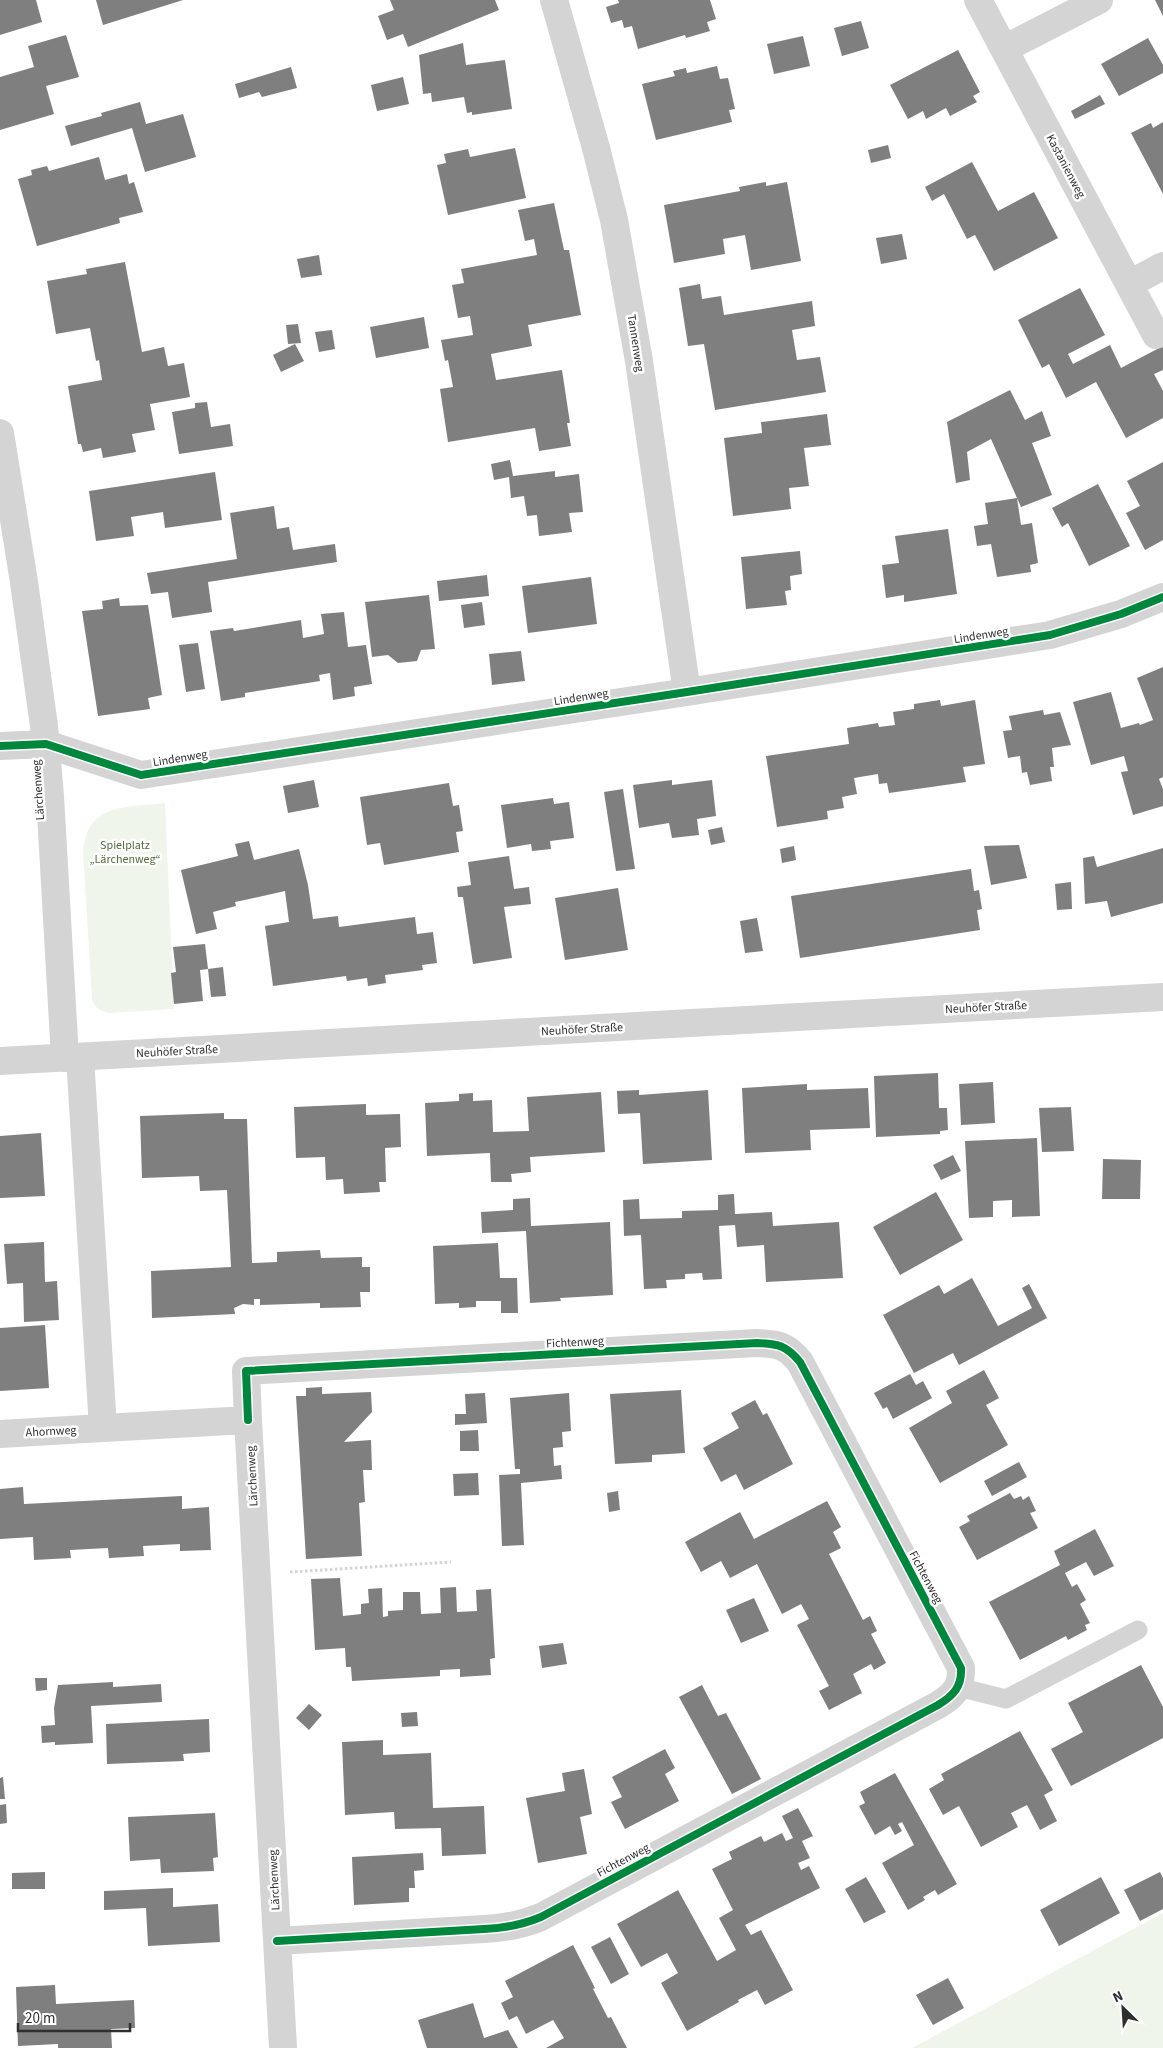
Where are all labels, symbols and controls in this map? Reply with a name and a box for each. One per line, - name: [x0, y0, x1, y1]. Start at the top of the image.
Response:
- street label: Kastanienweg: [1042, 131, 1090, 201]
- street label: Tannenweg: [623, 313, 648, 373]
- street label: Lindenweg: [953, 623, 1010, 648]
- street label: Lindenweg: [553, 685, 610, 710]
- street label: Lindenweg: [152, 746, 209, 771]
- street label: Lärchenweg: [28, 759, 49, 821]
- park label: Spielplatz „Lärchenweg“: [89, 837, 161, 868]
- street label: Neuhöfer Straße: [945, 997, 1028, 1018]
- street label: Neuhöfer Straße: [541, 1019, 624, 1040]
- street label: Neuhöfer Straße: [136, 1041, 219, 1062]
- street label: Fichtenweg: [546, 1332, 604, 1352]
- street label: Ahornweg: [25, 1422, 77, 1441]
- street label: Lärchenweg: [242, 1445, 263, 1507]
- street label: Fichtenweg: [904, 1548, 947, 1607]
- street label: Fichtenweg: [594, 1839, 653, 1882]
- street label: Lärchenweg: [264, 1849, 285, 1911]
- north arrow: [1098, 1983, 1148, 2033]
- text: N: [1109, 1986, 1126, 2008]
- scale bar: [18, 2000, 130, 2032]
- text: 20 m: [25, 2008, 55, 2029]

